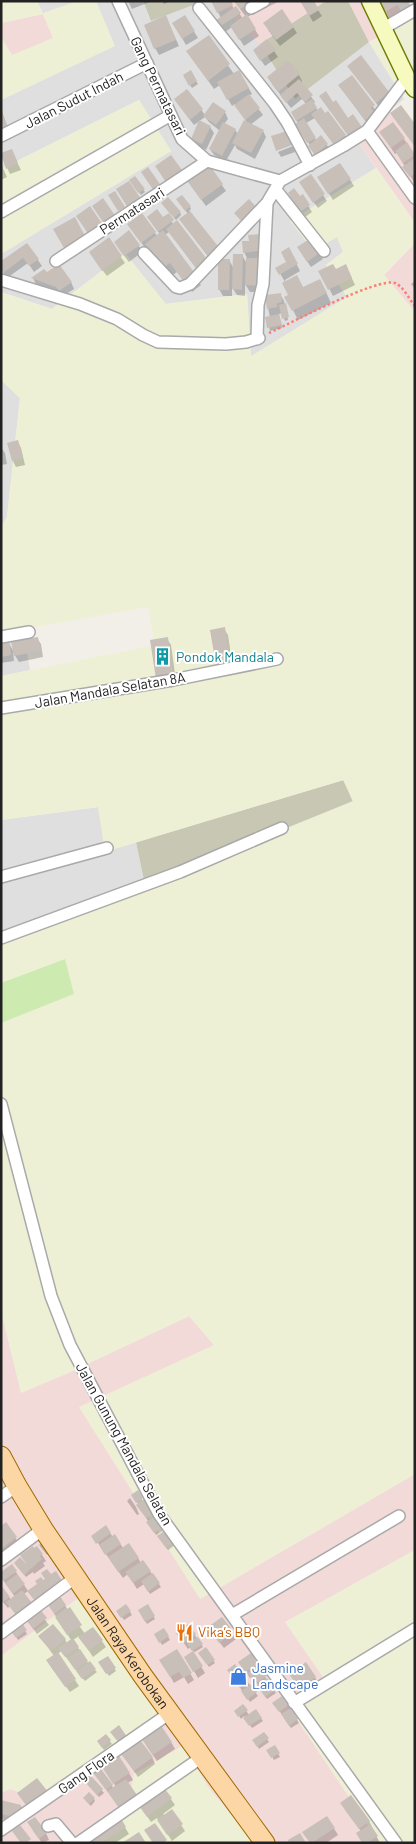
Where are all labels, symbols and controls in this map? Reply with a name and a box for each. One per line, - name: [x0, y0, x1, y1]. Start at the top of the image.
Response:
- street label: Gang Permatasari: [127, 34, 190, 138]
- street label: Jalan Sudut Indah: [22, 67, 126, 132]
- street label: Permatasari: [96, 183, 167, 238]
- building icon: Pondok Mandala: [152, 647, 172, 667]
- place label: Pondok Mandala: [176, 648, 274, 665]
- street label: Jalan Mandala Selatan 8A: [33, 668, 187, 711]
- street label: Jalan Gunung Mandala Selatan: [73, 1359, 176, 1528]
- street label: Jalan Raya Kerobokan: [83, 1593, 173, 1712]
- restaurant icon: Vika’s BBQ: [174, 1622, 194, 1642]
- place label: Vika’s BBQ: [198, 1623, 260, 1640]
- place label: Jasmine Landscape: [252, 1659, 318, 1692]
- shop icon: Jasmine Landscape: [228, 1666, 248, 1686]
- street label: Gang Flora: [54, 1746, 117, 1797]

